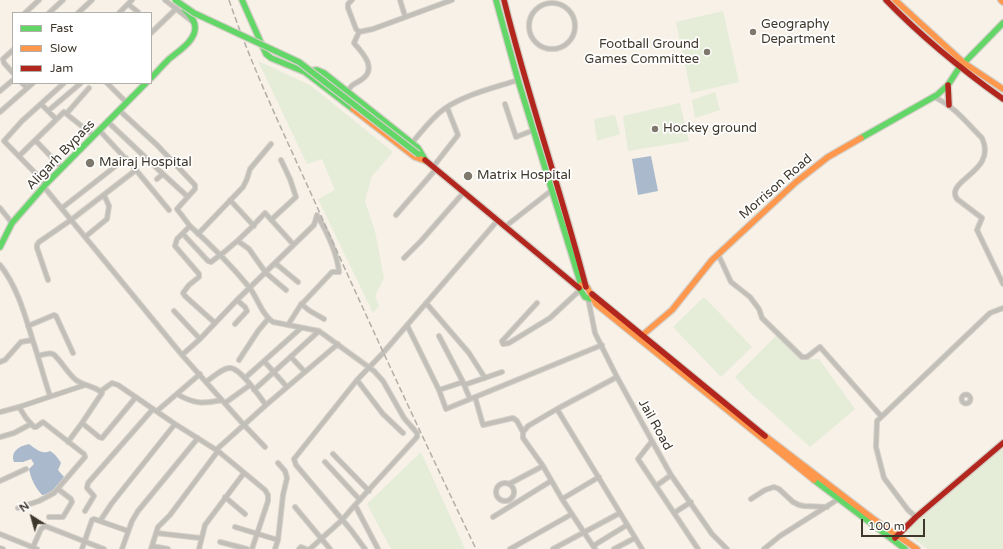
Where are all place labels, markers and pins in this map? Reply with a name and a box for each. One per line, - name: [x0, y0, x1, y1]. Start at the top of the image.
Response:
- place label: Geography Department: [761, 17, 835, 48]
- marker: Geography Department: [748, 27, 758, 37]
- place label: Football Ground Games Committee: [585, 37, 699, 68]
- marker: Football Ground Games Committee: [702, 47, 712, 57]
- place label: Hockey ground: [663, 121, 757, 137]
- marker: Hockey ground: [650, 124, 660, 134]
- place label: Mairaj Hospital: [99, 155, 192, 171]
- marker: Mairaj Hospital: [84, 157, 96, 169]
- place label: Matrix Hospital: [477, 168, 571, 184]
- marker: Matrix Hospital: [462, 170, 474, 182]

